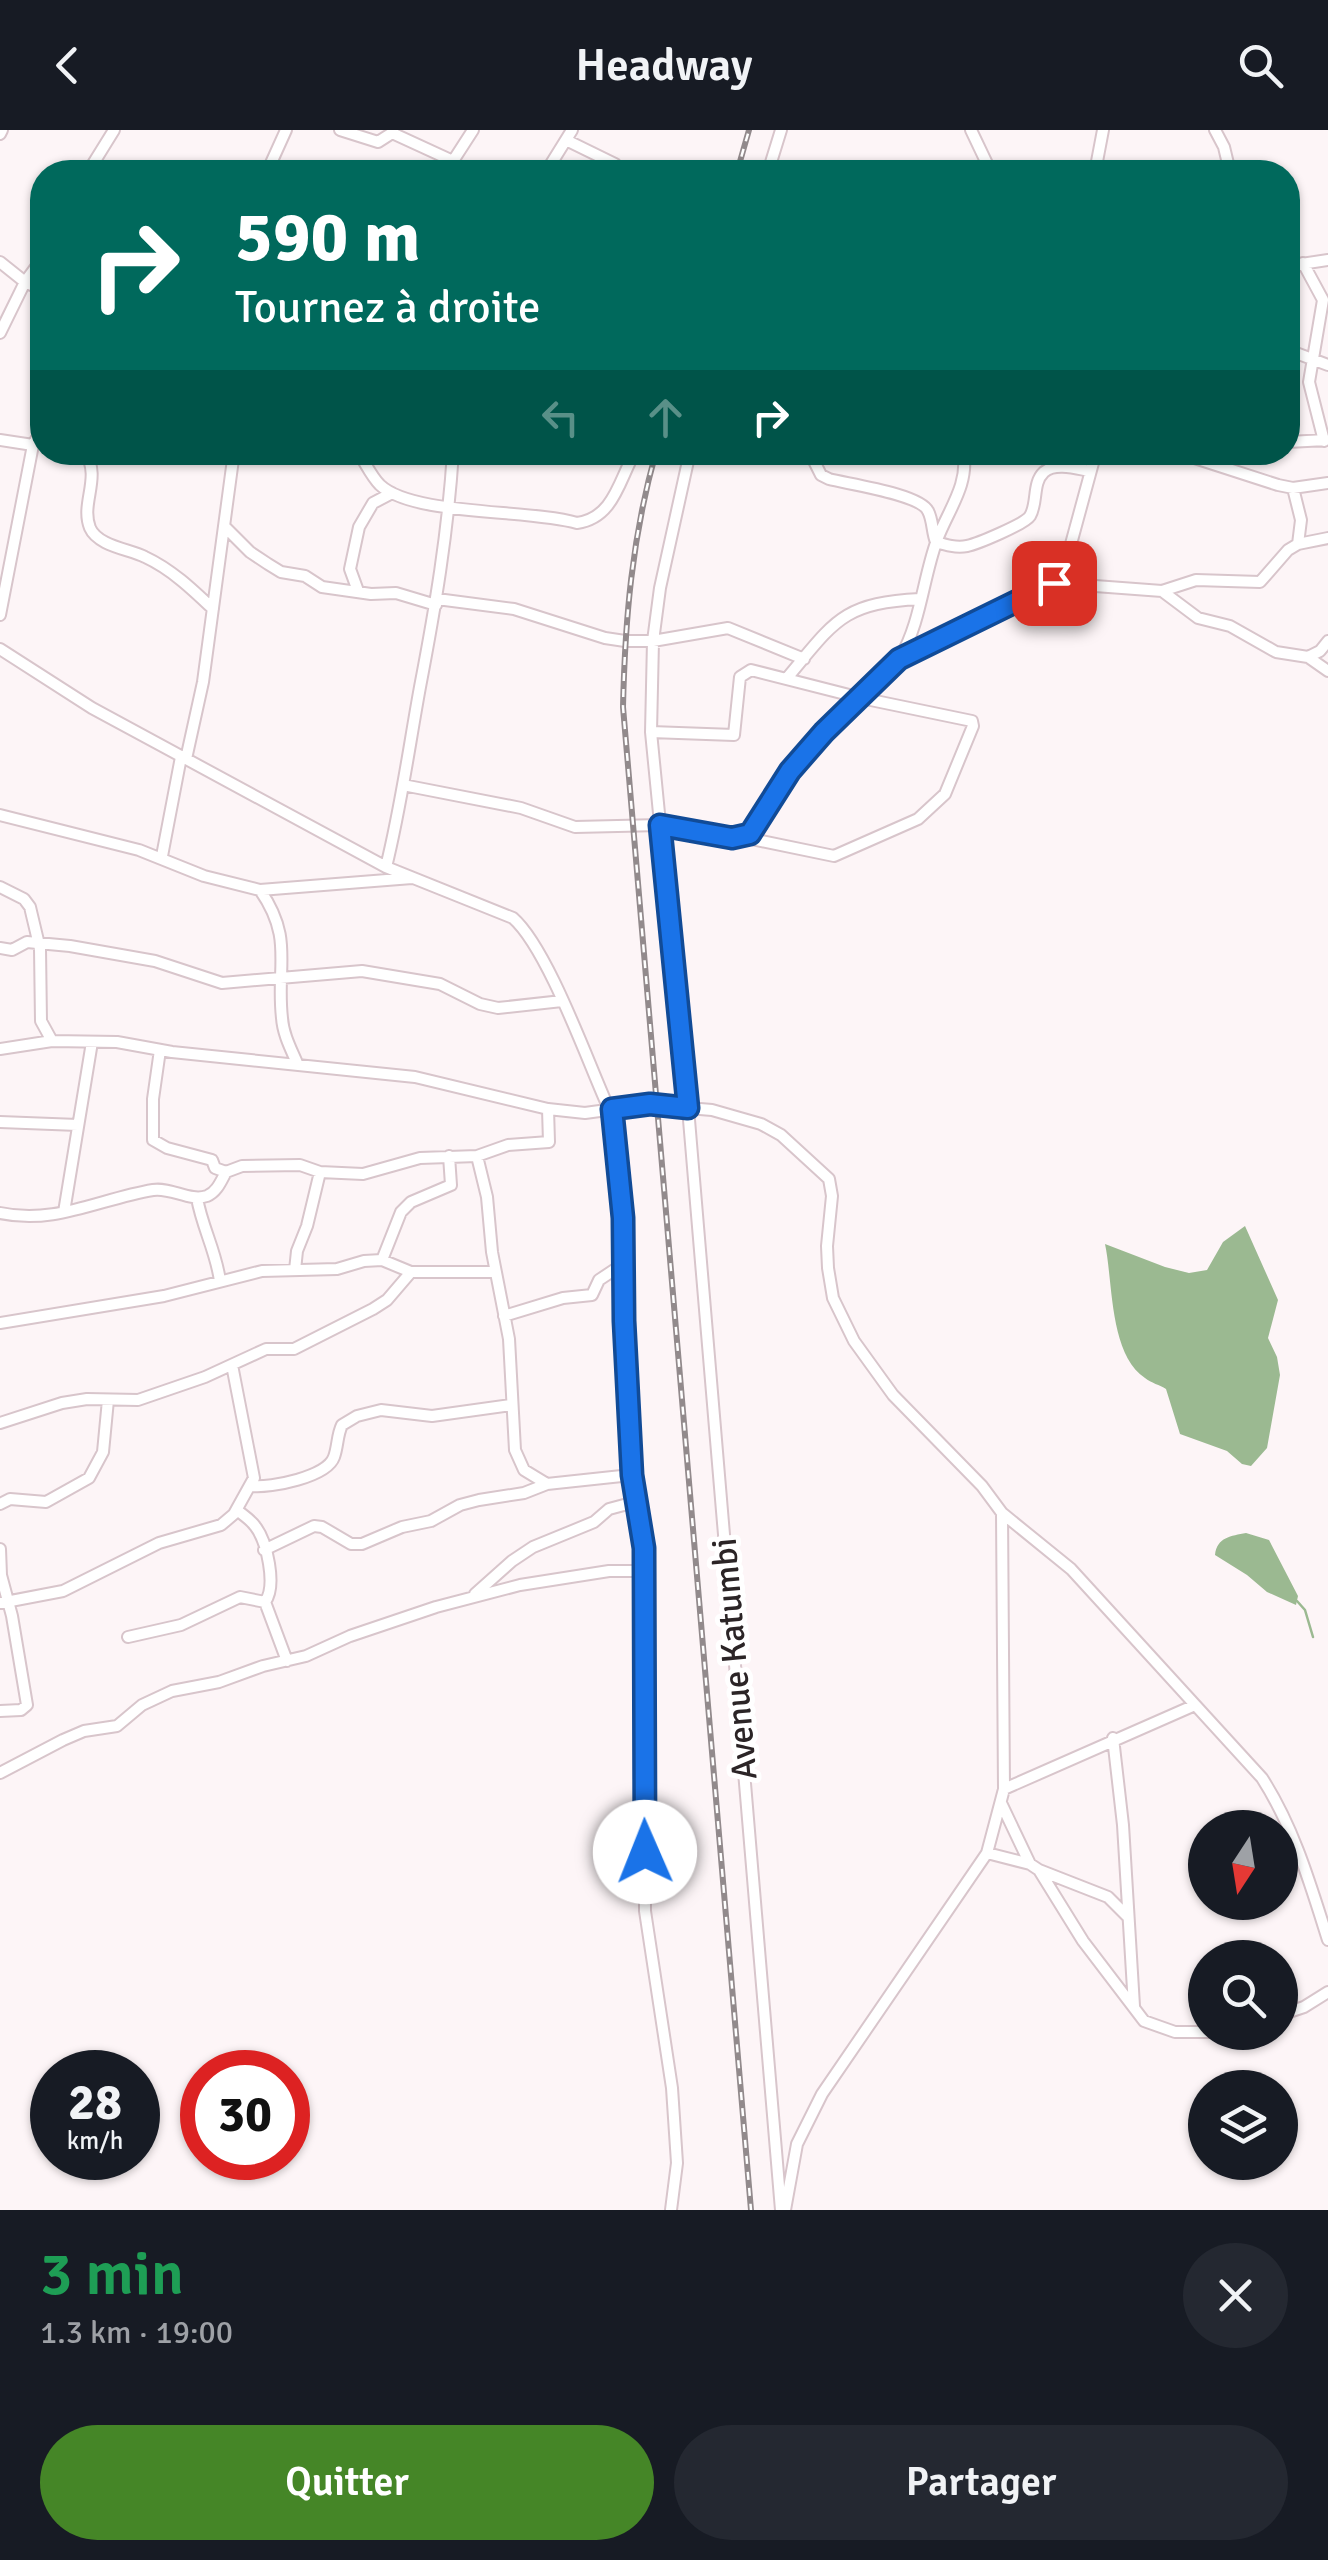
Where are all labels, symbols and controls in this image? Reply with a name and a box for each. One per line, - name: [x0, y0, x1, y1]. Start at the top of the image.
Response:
- icon: back: [40, 38, 95, 93]
- text: Headway: [576, 38, 752, 93]
- icon: search: [1233, 38, 1288, 93]
- text: 590 m: [235, 194, 420, 280]
- icon: right: [70, 200, 200, 330]
- text: Tournez à droite: [235, 280, 541, 335]
- icon: left: [533, 390, 588, 445]
- icon: ahead: [638, 390, 693, 445]
- icon: right: [743, 390, 798, 445]
- pin: [1012, 541, 1097, 626]
- icon: arrive: [1027, 556, 1082, 611]
- street label: Avenue Katumbi: [703, 1536, 766, 1782]
- position arrow: [593, 1800, 697, 1904]
- north arrow: [1188, 1810, 1298, 1920]
- map controls: [1188, 1810, 1298, 2180]
- button: search: [1188, 1940, 1298, 2050]
- speed limit sign: 30: [180, 2050, 310, 2180]
- button: layers: [1188, 2070, 1298, 2180]
- text: 28: [68, 2072, 122, 2134]
- text: km/h: [67, 2125, 123, 2156]
- text: 3 min: [40, 2238, 184, 2312]
- button: close: [1183, 2243, 1288, 2348]
- text: 1.3 km · 19:00: [40, 2313, 233, 2352]
- button: Quitter: [40, 2425, 654, 2540]
- button: Partager: [674, 2425, 1288, 2540]

